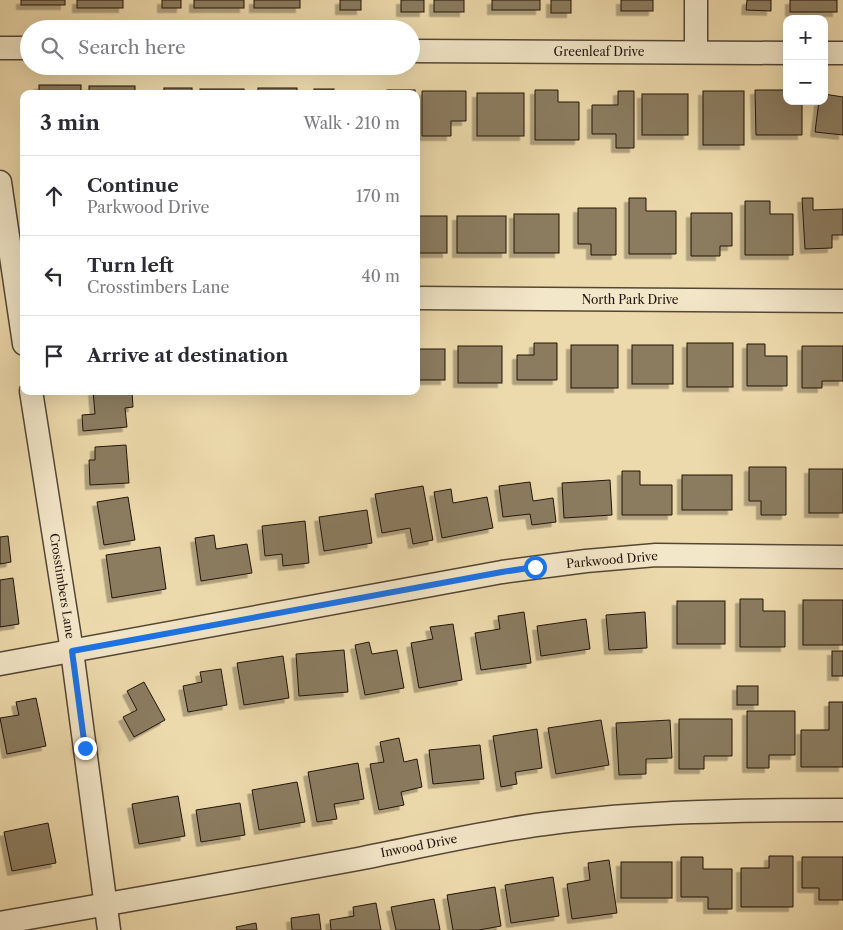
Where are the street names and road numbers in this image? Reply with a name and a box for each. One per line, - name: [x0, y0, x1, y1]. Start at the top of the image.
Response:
- street label: Greenleaf Drive: [554, 44, 645, 59]
- street label: North Park Drive: [581, 292, 679, 307]
- street label: Crosstimbers Lane: [47, 532, 78, 640]
- street label: Parkwood Drive: [566, 548, 659, 571]
- street label: Inwood Drive: [379, 831, 459, 860]

